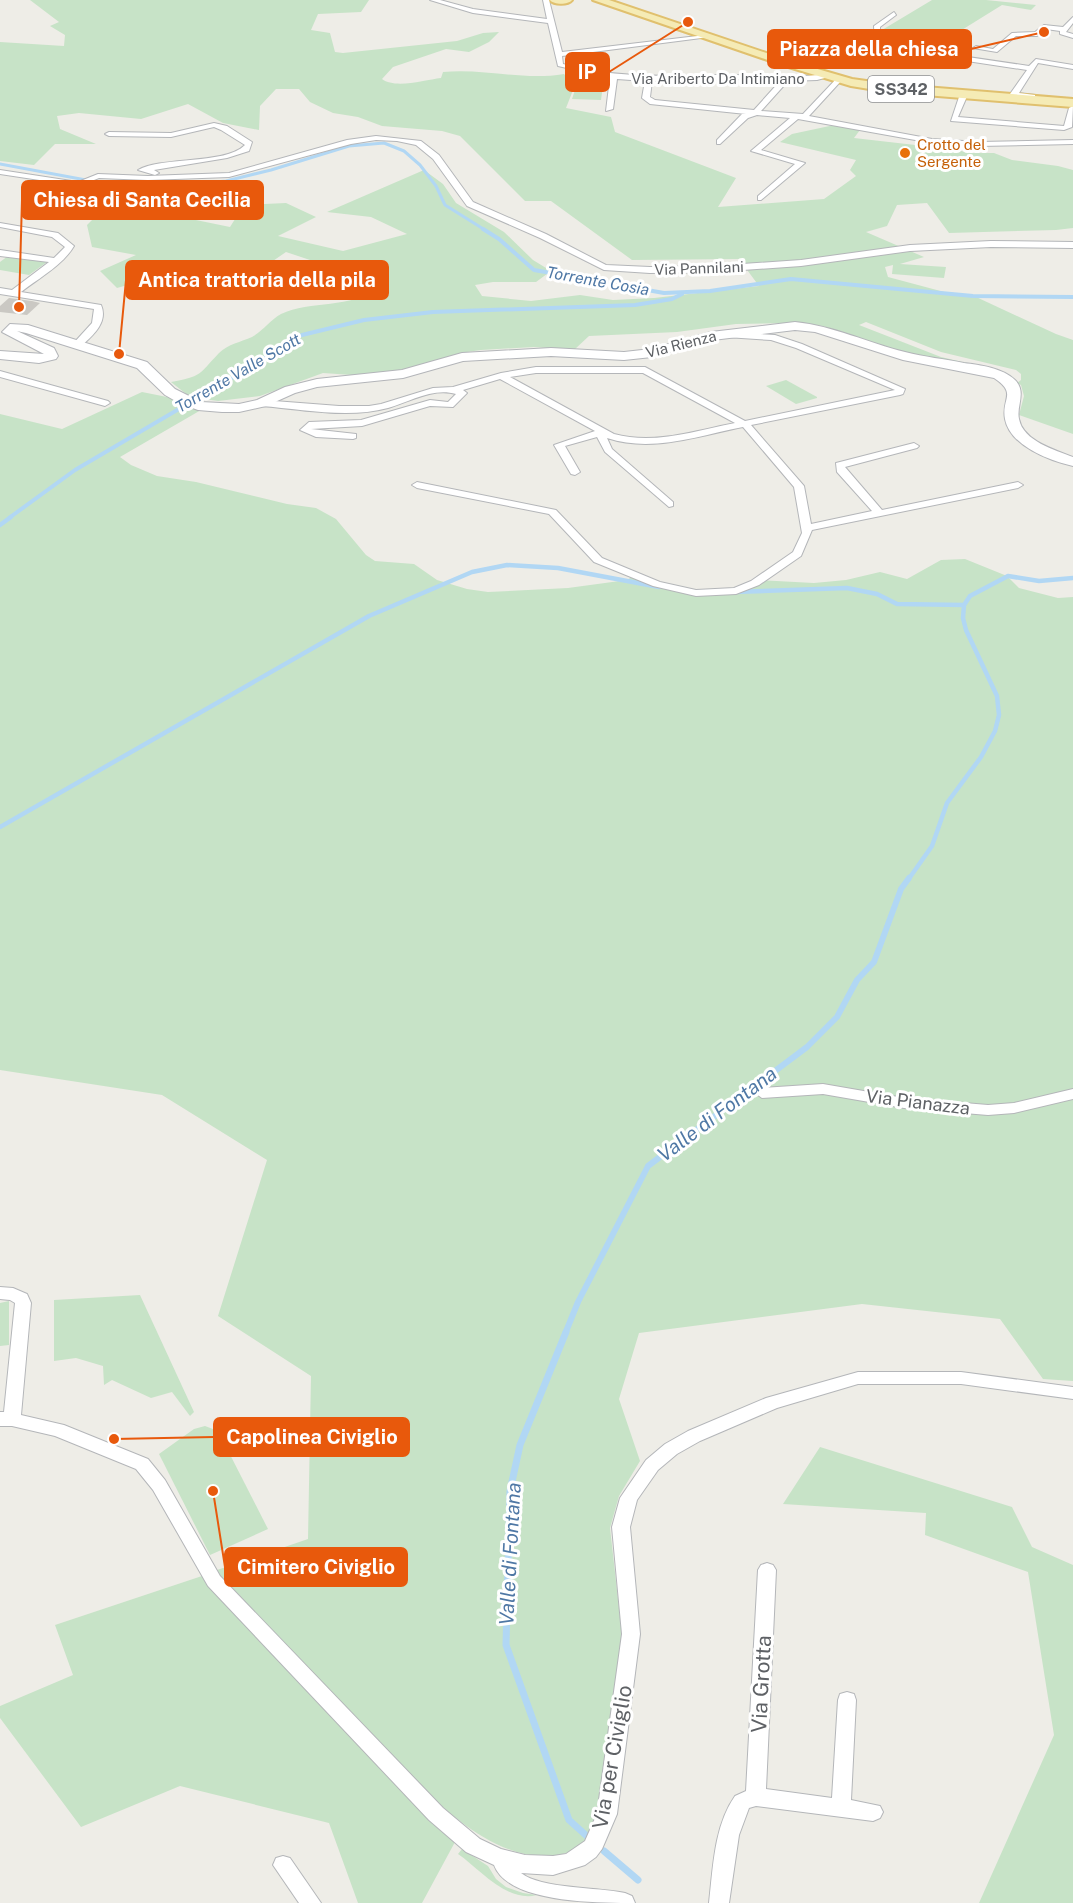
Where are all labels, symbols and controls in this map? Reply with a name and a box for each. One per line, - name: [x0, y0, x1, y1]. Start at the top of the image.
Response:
- callout: Piazza della chiesa: [768, 30, 971, 68]
- text: Piazza della chiesa: [779, 37, 959, 61]
- callout: IP: [566, 53, 609, 91]
- text: IP: [577, 60, 597, 84]
- street label: Via Ariberto Da Intimiano: [631, 70, 805, 87]
- road number: SS342: [868, 76, 934, 102]
- place label: Crotto del Sergente: [917, 136, 986, 170]
- marker: Crotto del Sergente: [898, 146, 912, 160]
- callout: Chiesa di Santa Cecilia: [22, 181, 263, 219]
- text: Chiesa di Santa Cecilia: [33, 188, 251, 212]
- street label: Via Pannilani: [654, 258, 744, 278]
- callout: Antica trattoria della pila: [126, 261, 388, 299]
- water label: Torrente Cosia: [545, 263, 651, 299]
- text: Antica trattoria della pila: [138, 268, 376, 292]
- street label: Via Rienza: [644, 327, 718, 361]
- water label: Torrente Valle Scott: [172, 329, 304, 417]
- water label: Valle di Fontana: [653, 1061, 781, 1167]
- street label: Via Pianazza: [865, 1085, 971, 1119]
- callout: Capolinea Civiglio: [214, 1418, 409, 1456]
- text: Capolinea Civiglio: [226, 1425, 398, 1449]
- water label: Valle di Fontana: [494, 1482, 526, 1626]
- callout: Cimitero Civiglio: [225, 1548, 407, 1586]
- text: Cimitero Civiglio: [237, 1555, 395, 1579]
- street label: Via Grotta: [746, 1635, 776, 1733]
- street label: Via per Civiglio: [587, 1683, 637, 1831]

